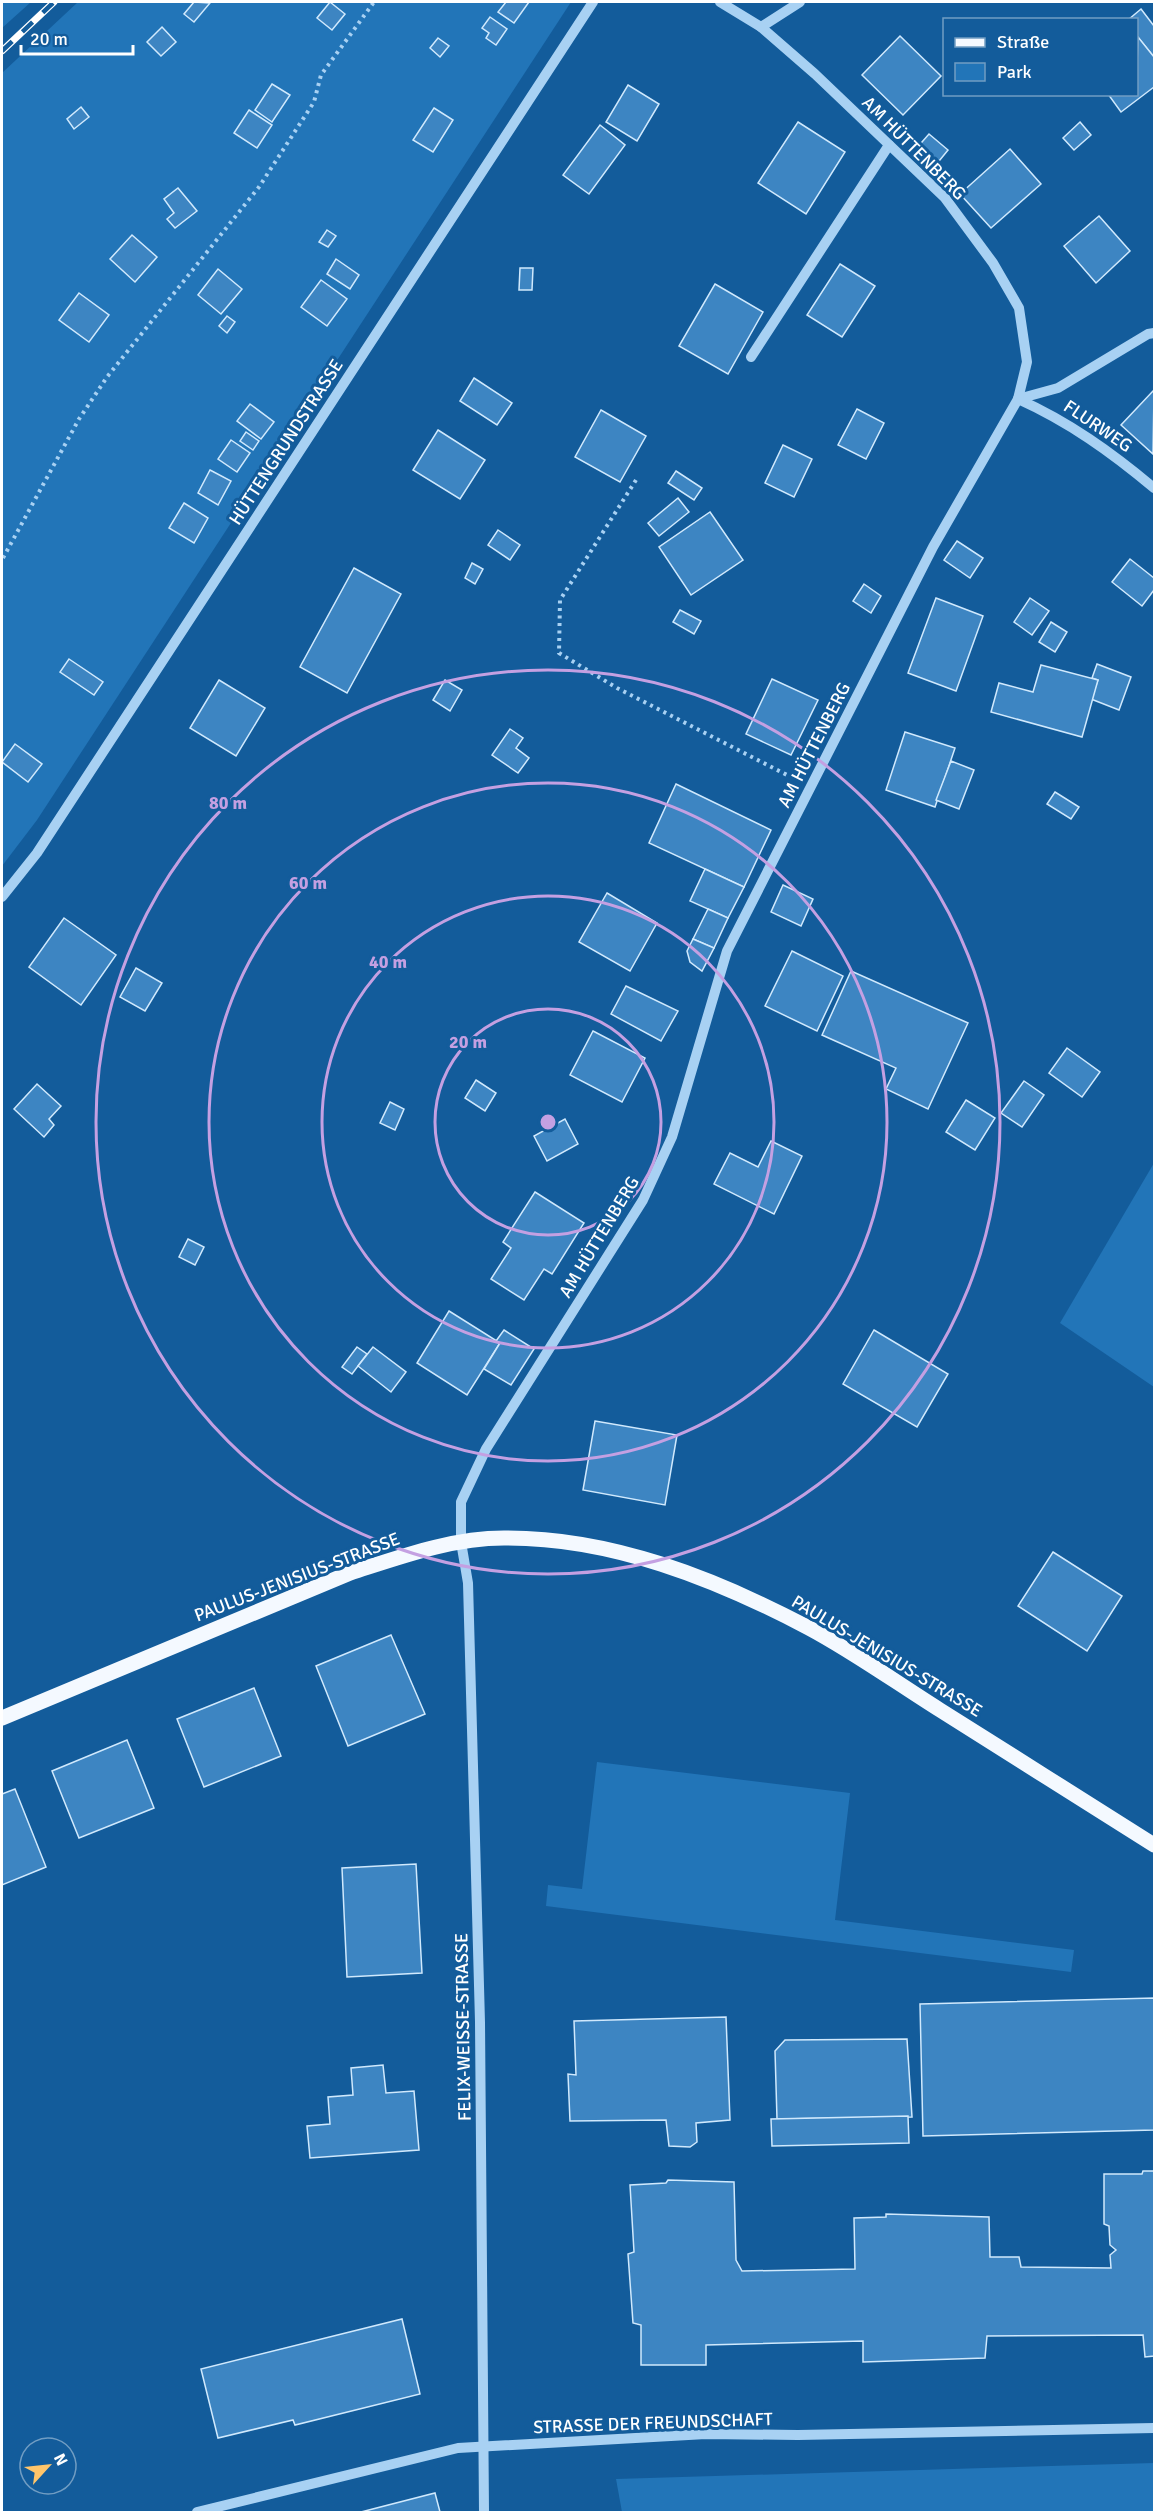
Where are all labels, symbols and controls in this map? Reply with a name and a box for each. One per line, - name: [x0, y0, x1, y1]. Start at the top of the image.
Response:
- scale bar: [21, 18, 134, 56]
- legend: [943, 18, 1138, 96]
- text: 20 m: [30, 28, 68, 50]
- text: Straße: [997, 31, 1049, 53]
- text: Park: [997, 61, 1032, 83]
- street label: AM HÜTTENBERG: [858, 92, 970, 204]
- street label: HÜTTENGRUNDSTRASSE: [224, 355, 348, 529]
- street label: FLURWEG: [1060, 395, 1136, 457]
- street label: AM HÜTTENBERG: [773, 679, 855, 811]
- text: 80 m: [209, 792, 247, 814]
- text: 60 m: [289, 872, 327, 894]
- text: 40 m: [369, 951, 407, 973]
- text: 20 m: [449, 1031, 487, 1053]
- centre of rings: [538, 1112, 558, 1132]
- street label: AM HÜTTENBERG: [554, 1172, 644, 1302]
- street label: PAULUS-JENISIUS-STRASSE: [191, 1528, 403, 1626]
- street label: PAULUS-JENISIUS-STRASSE: [788, 1590, 986, 1722]
- street label: FELIX-WEISSE-STRASSE: [450, 1933, 476, 2121]
- street label: STRASSE DER FREUNDSCHAFT: [533, 2408, 773, 2438]
- north arrow: [18, 2436, 78, 2496]
- text: N: [49, 2450, 72, 2469]

